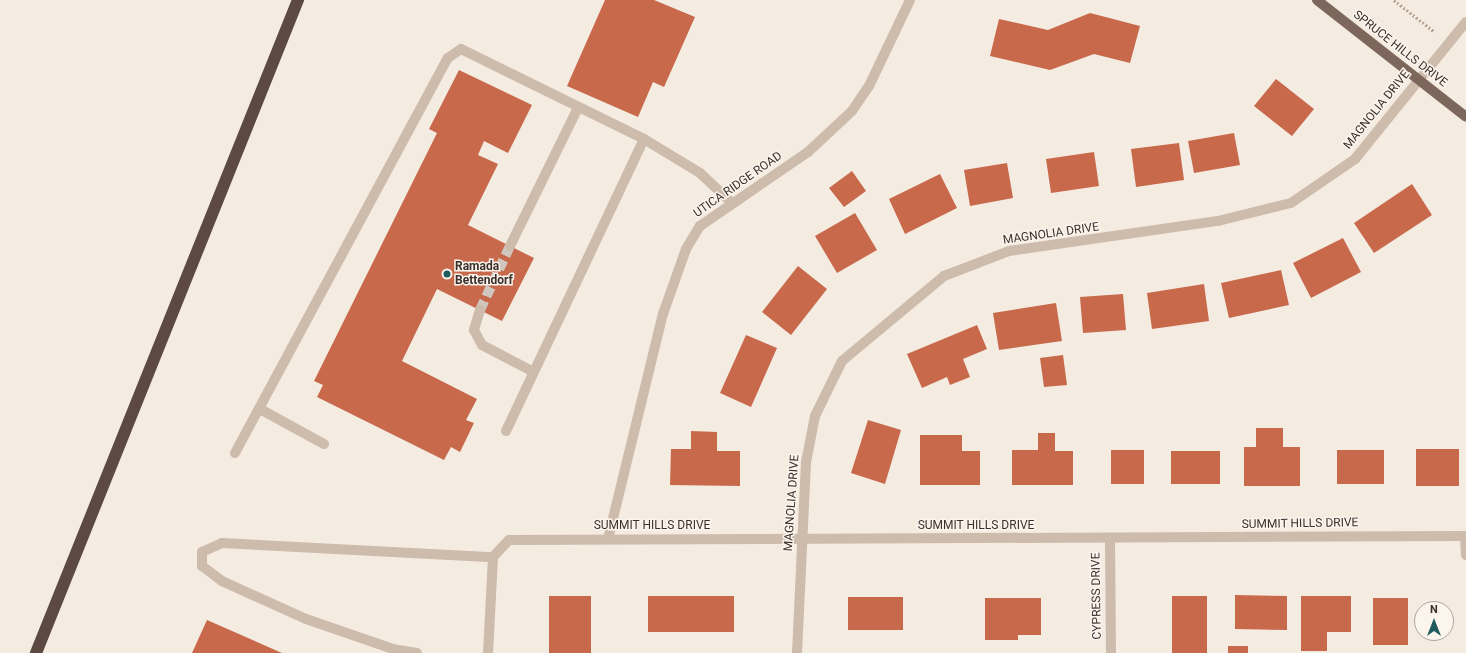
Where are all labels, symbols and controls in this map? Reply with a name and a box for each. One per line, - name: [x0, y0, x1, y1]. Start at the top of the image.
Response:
- street label: SPRUCE HILLS DRIVE: [1350, 8, 1450, 90]
- street label: MAGNOLIA DRIVE: [1341, 68, 1413, 152]
- street label: UTICA RIDGE ROAD: [691, 149, 785, 221]
- street label: MAGNOLIA DRIVE: [1002, 220, 1100, 248]
- place label: Ramada Bettendorf: [455, 260, 513, 288]
- marker: Ramada Bettendorf: [442, 269, 452, 279]
- street label: MAGNOLIA DRIVE: [781, 454, 803, 552]
- street label: SUMMIT HILLS DRIVE: [1241, 516, 1359, 532]
- street label: SUMMIT HILLS DRIVE: [594, 519, 710, 533]
- street label: SUMMIT HILLS DRIVE: [918, 519, 1034, 533]
- street label: CYPRESS DRIVE: [1089, 552, 1105, 640]
- north arrow: [1414, 601, 1454, 641]
- text: N: [1430, 603, 1438, 616]

